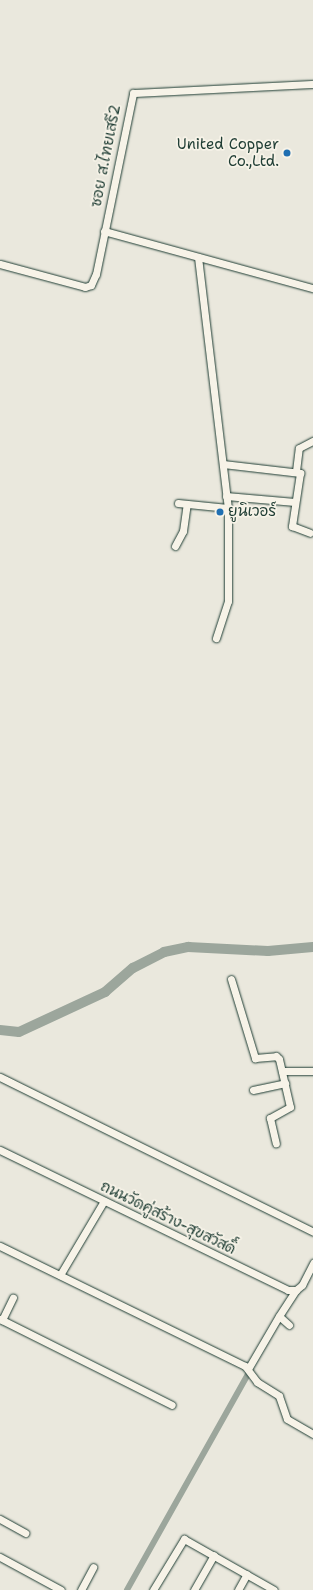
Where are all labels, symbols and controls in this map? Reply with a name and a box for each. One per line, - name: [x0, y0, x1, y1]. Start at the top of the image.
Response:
- street label: ซอย ส.ไทยเสรี2: [87, 103, 125, 209]
- place label: United Copper Co.,Ltd.: [177, 135, 279, 170]
- marker: United Copper Co.,Ltd.: [282, 148, 292, 158]
- place label: ยูนิเวอร์: [228, 503, 276, 521]
- marker: ยูนิเวอร์: [215, 507, 225, 517]
- street label: ถนนวัดคู่สร้าง-สุขสวัสดิ์: [97, 1177, 239, 1259]

